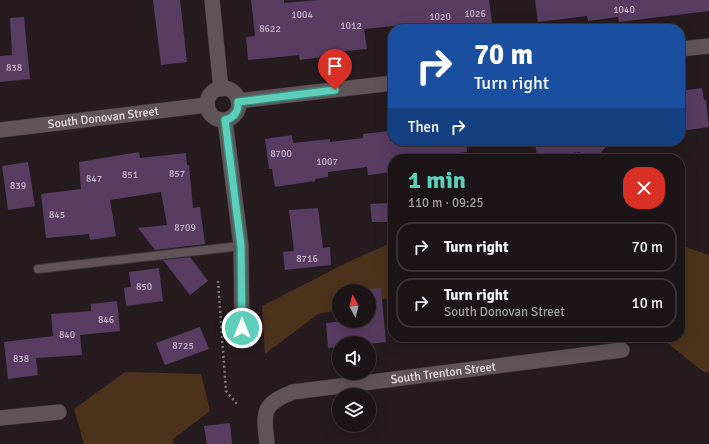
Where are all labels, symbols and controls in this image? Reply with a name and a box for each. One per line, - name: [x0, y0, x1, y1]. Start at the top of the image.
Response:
- house number: 1040: [613, 4, 635, 16]
- house number: 1026: [464, 8, 486, 20]
- house number: 1004: [291, 9, 313, 21]
- house number: 1020: [429, 11, 451, 23]
- house number: 1012: [340, 20, 362, 32]
- house number: 8622: [259, 23, 281, 35]
- text: 70 m: [474, 38, 533, 72]
- icon: right: [408, 40, 460, 92]
- pin: [318, 49, 352, 90]
- icon: arrive: [324, 55, 346, 77]
- house number: 838: [6, 62, 22, 74]
- text: Turn right: [474, 72, 549, 94]
- street label: South Donovan Street: [47, 103, 160, 132]
- icon: right: [447, 116, 469, 138]
- text: Then: [408, 118, 439, 136]
- house number: 8700: [270, 148, 292, 160]
- house number: 1007: [316, 156, 338, 168]
- text: 1 min: [408, 165, 466, 195]
- button: close: [623, 167, 665, 209]
- house number: 857: [169, 168, 185, 180]
- house number: 851: [122, 169, 138, 181]
- house number: 847: [86, 173, 102, 185]
- house number: 839: [10, 180, 26, 192]
- text: 110 m · 09:25: [408, 195, 484, 211]
- house number: 845: [49, 209, 65, 221]
- house number: 8709: [174, 222, 196, 234]
- icon: right: [410, 236, 432, 258]
- text: Turn right: [444, 238, 509, 256]
- text: 70 m: [632, 238, 663, 256]
- house number: 8716: [296, 253, 318, 265]
- house number: 850: [136, 281, 152, 293]
- north arrow: [332, 284, 376, 328]
- map controls: [332, 284, 376, 432]
- text: Turn right: [444, 286, 509, 304]
- icon: right: [410, 292, 432, 314]
- text: 10 m: [632, 294, 663, 312]
- text: South Donovan Street: [444, 304, 565, 320]
- position arrow: [221, 307, 263, 349]
- house number: 846: [98, 314, 114, 326]
- house number: 840: [59, 329, 75, 341]
- button: sound: [332, 336, 376, 380]
- house number: 8725: [172, 340, 194, 352]
- house number: 838: [13, 353, 29, 365]
- street label: South Trenton Street: [390, 359, 497, 387]
- button: layers: [332, 388, 376, 432]

